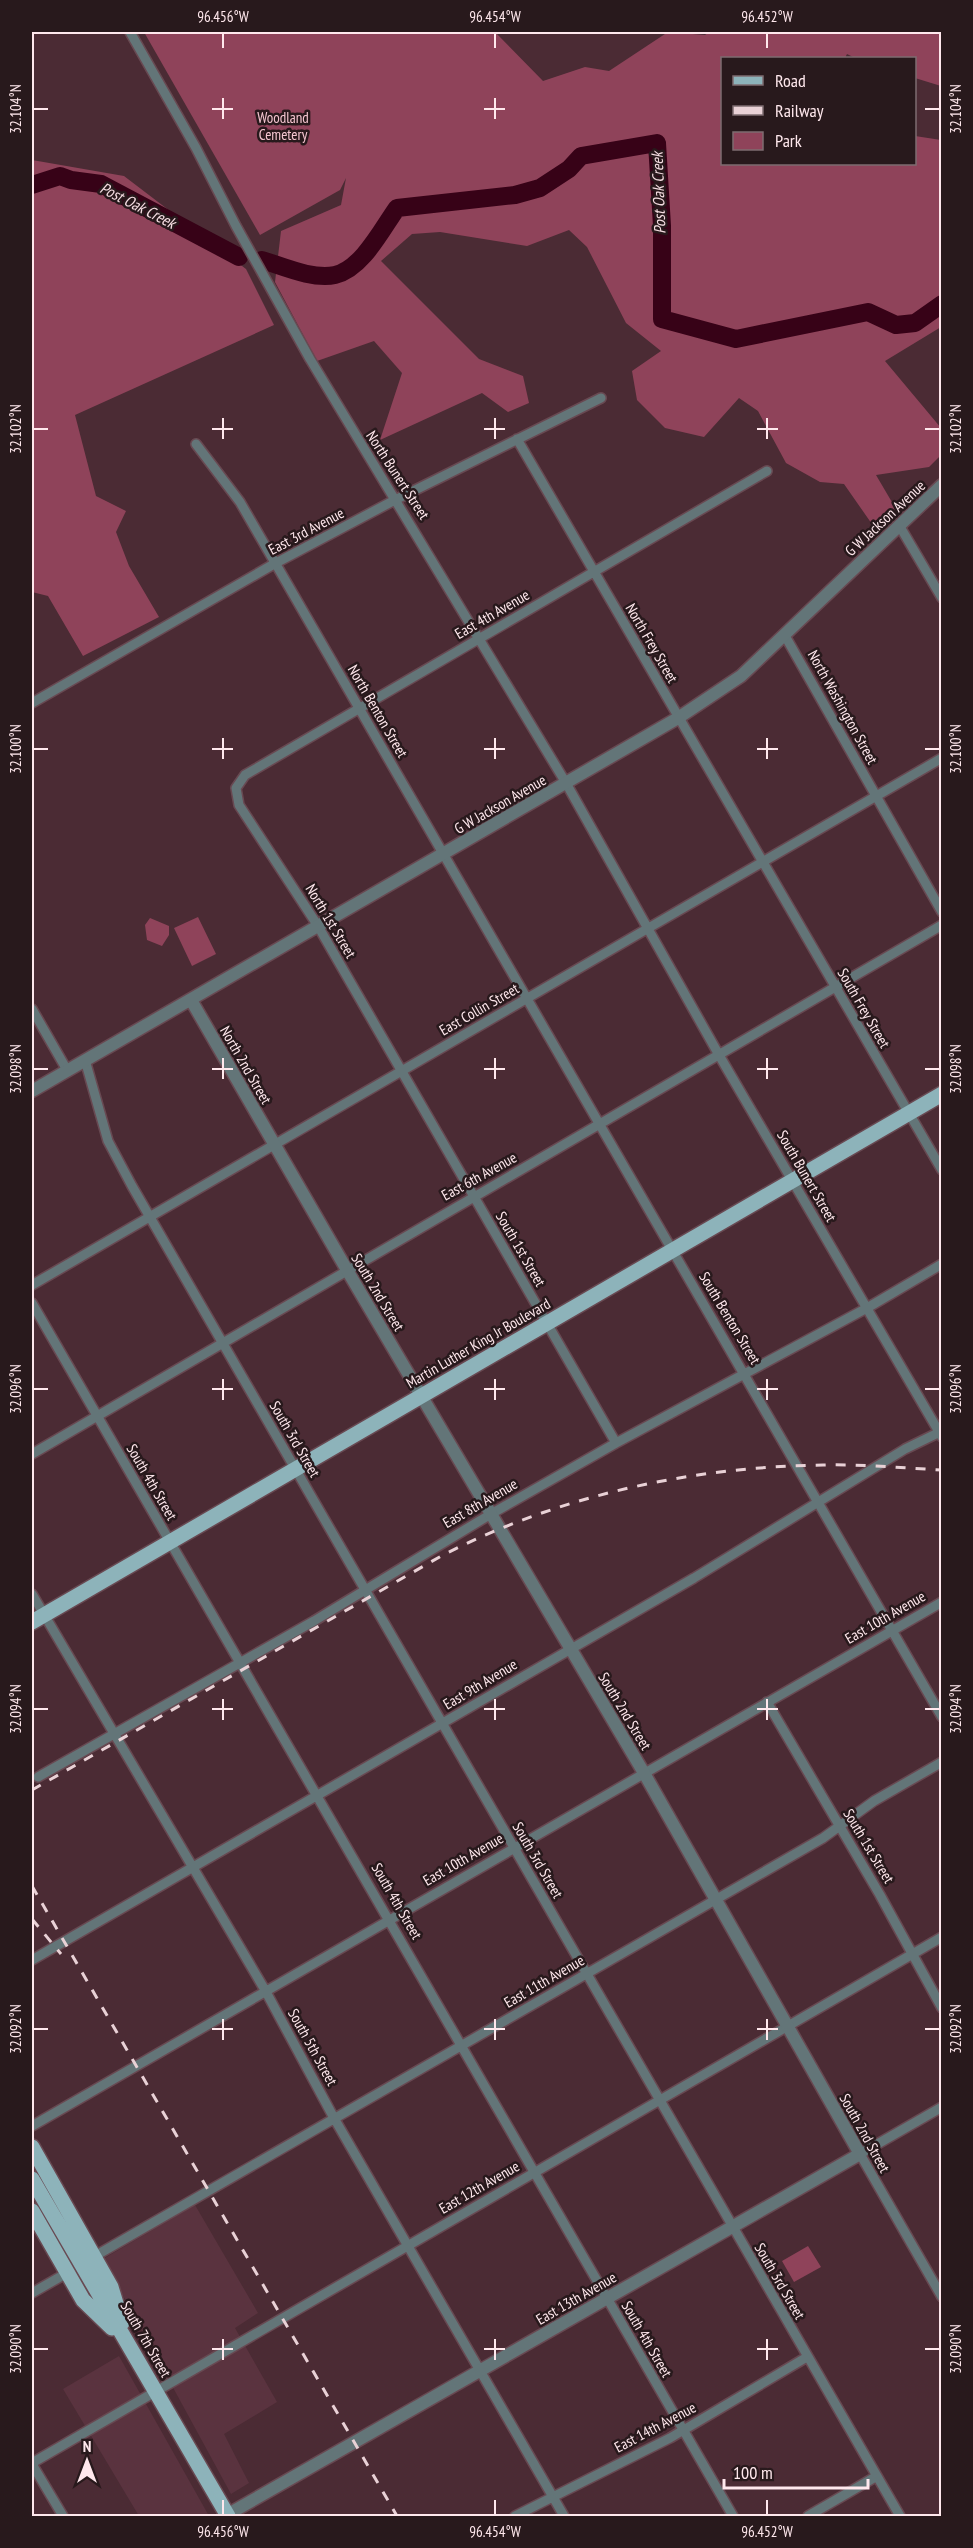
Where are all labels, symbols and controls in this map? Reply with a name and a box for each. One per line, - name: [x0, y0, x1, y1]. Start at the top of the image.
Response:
- text: 96.456°W: [197, 7, 249, 26]
- text: 96.454°W: [469, 7, 521, 26]
- text: 96.452°W: [741, 7, 793, 26]
- legend: [721, 57, 916, 165]
- text: Road: [775, 69, 806, 92]
- text: 32.104°N: [6, 84, 25, 134]
- text: 32.104°N: [946, 84, 965, 134]
- text: Railway: [775, 99, 824, 122]
- park label: Woodland Cemetery: [257, 108, 309, 144]
- text: Park: [775, 129, 802, 152]
- water label: Post Oak Creek: [647, 150, 669, 234]
- water label: Post Oak Creek: [97, 177, 181, 233]
- text: 32.102°N: [6, 404, 25, 454]
- text: 32.102°N: [946, 404, 965, 454]
- street label: North Bunert Street: [362, 427, 434, 523]
- street label: G W Jackson Avenue: [841, 476, 929, 560]
- street label: East 3rd Avenue: [265, 503, 347, 559]
- street label: East 4th Avenue: [451, 585, 533, 643]
- street label: North Frey Street: [622, 600, 682, 686]
- street label: North Washington Street: [804, 647, 882, 767]
- street label: North Benton Street: [344, 661, 412, 761]
- text: 32.100°N: [6, 724, 25, 774]
- text: 32.100°N: [946, 724, 965, 774]
- street label: G W Jackson Avenue: [451, 770, 549, 838]
- street label: North 1st Street: [301, 880, 361, 962]
- street label: South Frey Street: [834, 965, 894, 1051]
- street label: East Collin Street: [436, 979, 522, 1039]
- street label: North 2nd Street: [216, 1023, 276, 1107]
- text: 32.098°N: [6, 1044, 25, 1094]
- text: 32.098°N: [946, 1044, 965, 1094]
- street label: South Bunert Street: [773, 1127, 841, 1225]
- street label: East 6th Avenue: [438, 1148, 520, 1204]
- street label: South 1st Street: [492, 1208, 550, 1290]
- street label: South 2nd Street: [347, 1250, 409, 1334]
- street label: South Benton Street: [695, 1268, 765, 1368]
- street label: Martin Luther King Jr Boulevard: [402, 1294, 554, 1392]
- text: 32.096°N: [6, 1364, 25, 1414]
- text: 32.096°N: [946, 1364, 965, 1414]
- street label: South 3rd Street: [266, 1397, 324, 1481]
- street label: South 4th Street: [123, 1440, 181, 1524]
- street label: East 8th Avenue: [439, 1474, 521, 1532]
- street label: East 10th Avenue: [841, 1586, 929, 1648]
- street label: East 9th Avenue: [440, 1654, 520, 1714]
- street label: South 2nd Street: [594, 1669, 656, 1753]
- text: 32.094°N: [6, 1684, 25, 1734]
- text: 32.094°N: [946, 1684, 965, 1734]
- street label: South 1st Street: [839, 1805, 899, 1887]
- street label: South 3rd Street: [509, 1818, 567, 1902]
- street label: East 10th Avenue: [419, 1828, 507, 1890]
- street label: South 4th Street: [368, 1859, 426, 1943]
- street label: East 11th Avenue: [500, 1950, 588, 2012]
- text: 32.092°N: [6, 2004, 25, 2054]
- text: 32.092°N: [946, 2004, 965, 2054]
- street label: South 5th Street: [284, 2005, 342, 2089]
- street label: South 2nd Street: [836, 2090, 894, 2176]
- street label: East 12th Avenue: [435, 2156, 523, 2218]
- street label: South 3rd Street: [751, 2239, 809, 2323]
- street label: East 13th Avenue: [532, 2267, 620, 2329]
- street label: South 7th Street: [117, 2297, 175, 2381]
- street label: South 4th Street: [618, 2297, 676, 2381]
- text: 32.090°N: [6, 2324, 25, 2374]
- text: 32.090°N: [946, 2324, 965, 2374]
- street label: East 14th Avenue: [611, 2398, 699, 2456]
- north arrow: [57, 2431, 117, 2491]
- text: N: [83, 2436, 91, 2456]
- scale bar: [724, 2452, 868, 2490]
- text: 100 m: [733, 2461, 773, 2484]
- text: 96.456°W: [197, 2522, 249, 2541]
- text: 96.454°W: [469, 2522, 521, 2541]
- text: 96.452°W: [741, 2522, 793, 2541]

